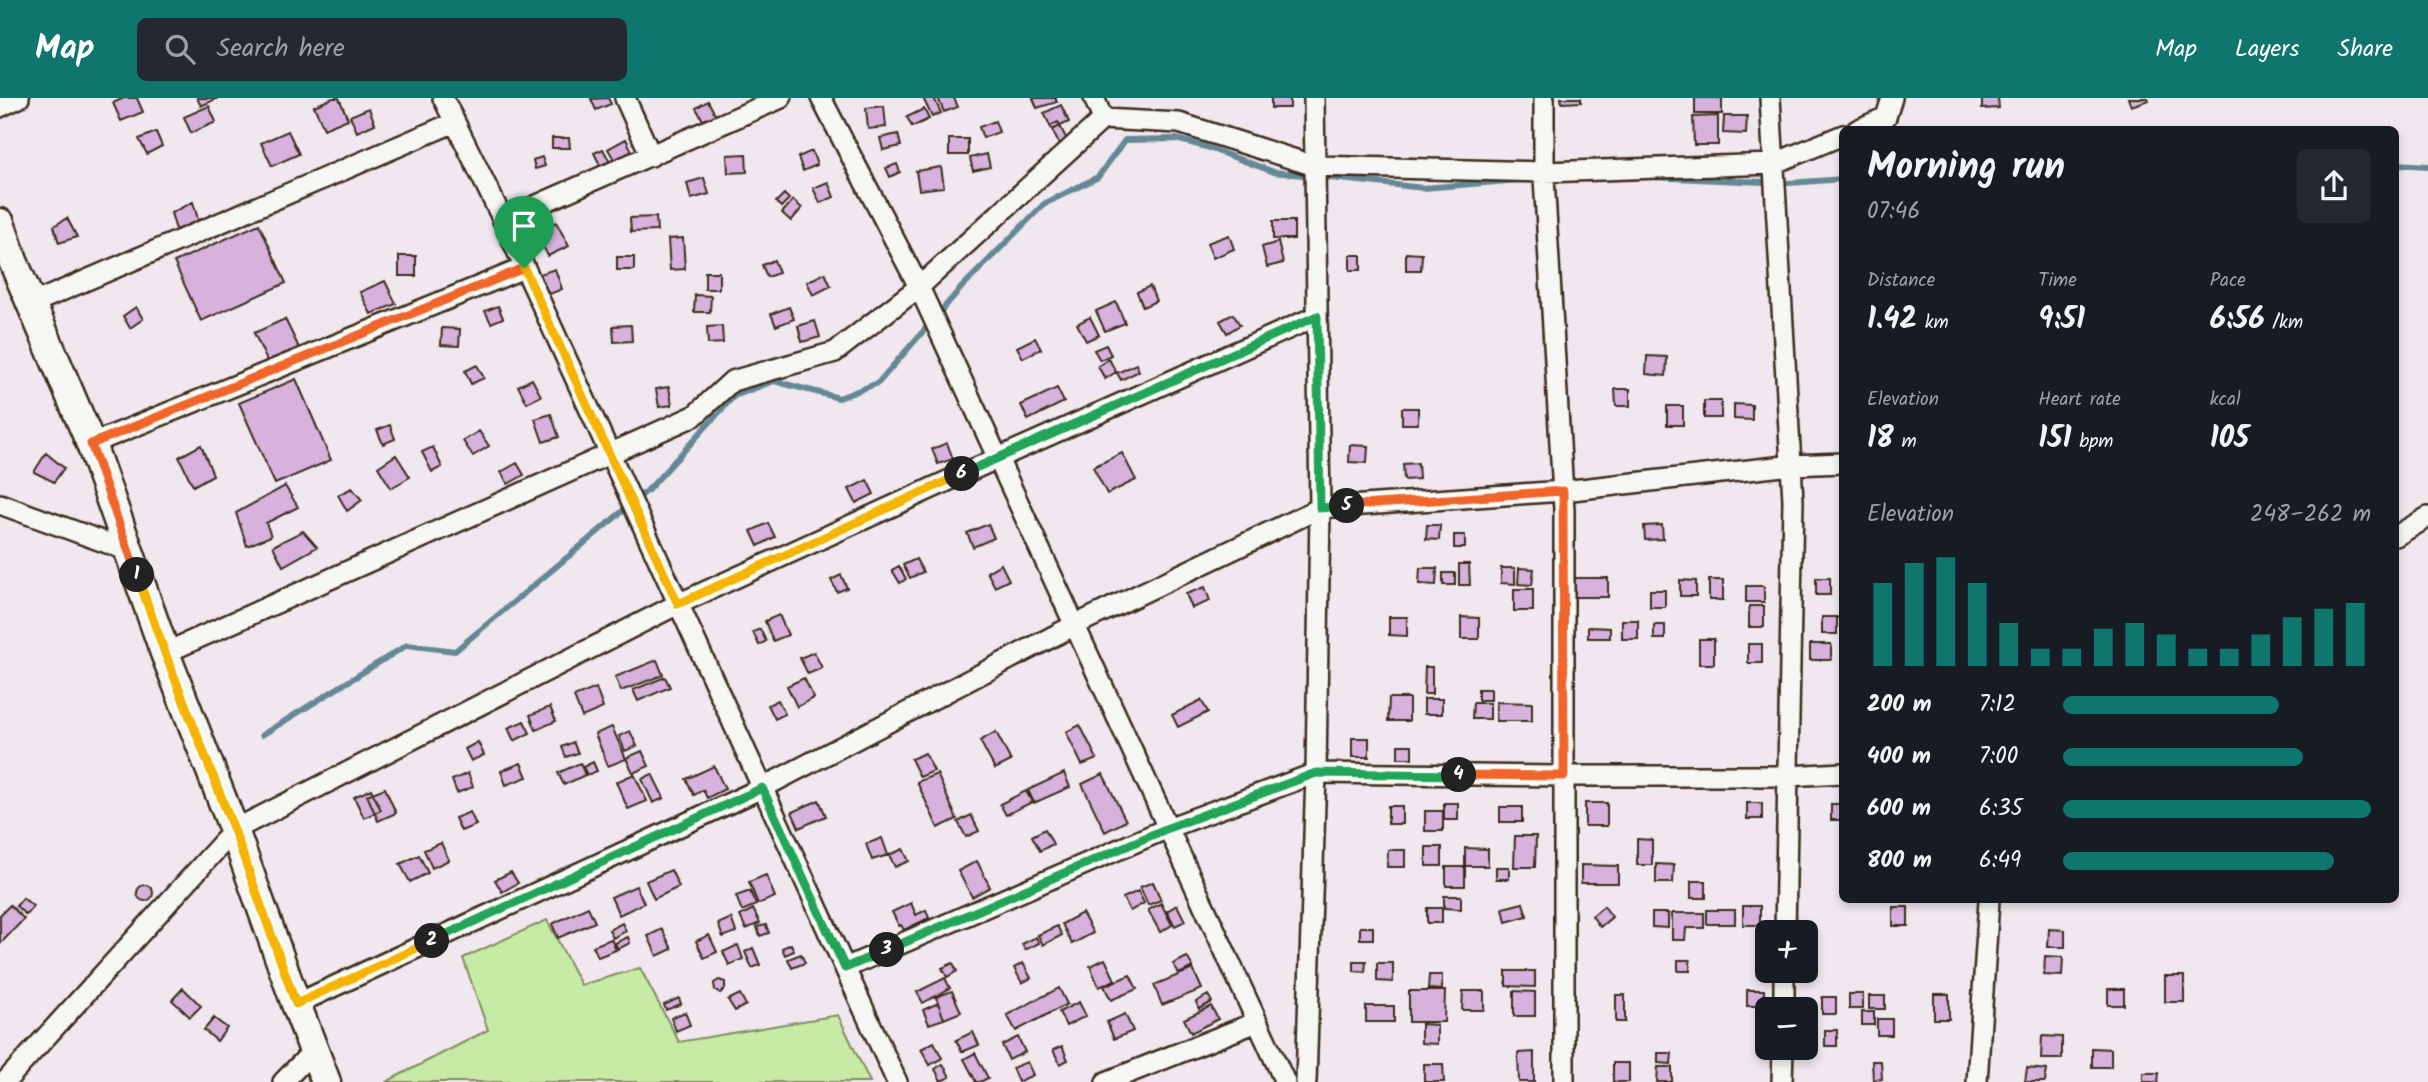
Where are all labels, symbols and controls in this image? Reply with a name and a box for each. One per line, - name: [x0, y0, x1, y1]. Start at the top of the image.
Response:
- search box: [137, 18, 627, 81]
- text: Map: [35, 23, 95, 76]
- text: Search here: [217, 28, 345, 70]
- icon: search: [161, 30, 199, 68]
- text: Map: [2155, 30, 2197, 69]
- text: Layers: [2235, 30, 2299, 69]
- text: Share: [2337, 30, 2393, 69]
- text: Morning run: [1867, 138, 2065, 198]
- button: share: [2297, 149, 2371, 223]
- text: 07:46: [1867, 194, 1920, 230]
- pin: [494, 196, 554, 268]
- icon: arrive: [505, 207, 543, 245]
- text: Distance: [1867, 266, 1935, 296]
- text: Time: [2038, 266, 2077, 296]
- text: Pace: [2210, 266, 2246, 296]
- text: 1.42: [1867, 296, 1917, 344]
- text: 9:51: [2038, 296, 2085, 344]
- text: 6:56: [2210, 296, 2265, 344]
- text: km: [1917, 308, 1949, 338]
- text: /km: [2265, 308, 2303, 338]
- text: Elevation: [1867, 385, 1939, 415]
- text: Heart rate: [2038, 385, 2121, 415]
- text: kcal: [2210, 385, 2241, 415]
- text: 18: [1867, 415, 1894, 463]
- text: 151: [2038, 415, 2072, 463]
- text: 105: [2210, 415, 2249, 463]
- text: m: [1894, 427, 1917, 457]
- text: bpm: [2072, 427, 2113, 457]
- pin: 6: [944, 456, 979, 492]
- text: 6: [956, 458, 967, 488]
- pin: 5: [1330, 488, 1364, 524]
- text: 5: [1342, 490, 1351, 520]
- text: Elevation: [1867, 497, 1954, 533]
- text: 248–262 m: [2250, 497, 2371, 533]
- pin: 1: [120, 558, 154, 592]
- text: 1: [134, 559, 139, 589]
- text: 200 m: [1867, 687, 1932, 723]
- text: 7:12: [1979, 687, 2016, 723]
- text: 400 m: [1867, 739, 1931, 775]
- text: 7:00: [1979, 739, 2018, 775]
- pin: 4: [1442, 758, 1476, 792]
- text: 4: [1453, 759, 1464, 789]
- text: 600 m: [1867, 791, 1931, 827]
- text: 6:35: [1979, 791, 2023, 827]
- text: 800 m: [1867, 843, 1932, 879]
- text: 6:49: [1979, 843, 2021, 879]
- map controls: [1755, 920, 1818, 1060]
- button: +: [1755, 920, 1818, 983]
- pin: 2: [414, 924, 450, 958]
- text: 2: [426, 925, 437, 955]
- pin: 3: [870, 932, 904, 968]
- text: 3: [881, 934, 892, 964]
- button: −: [1755, 997, 1818, 1060]

